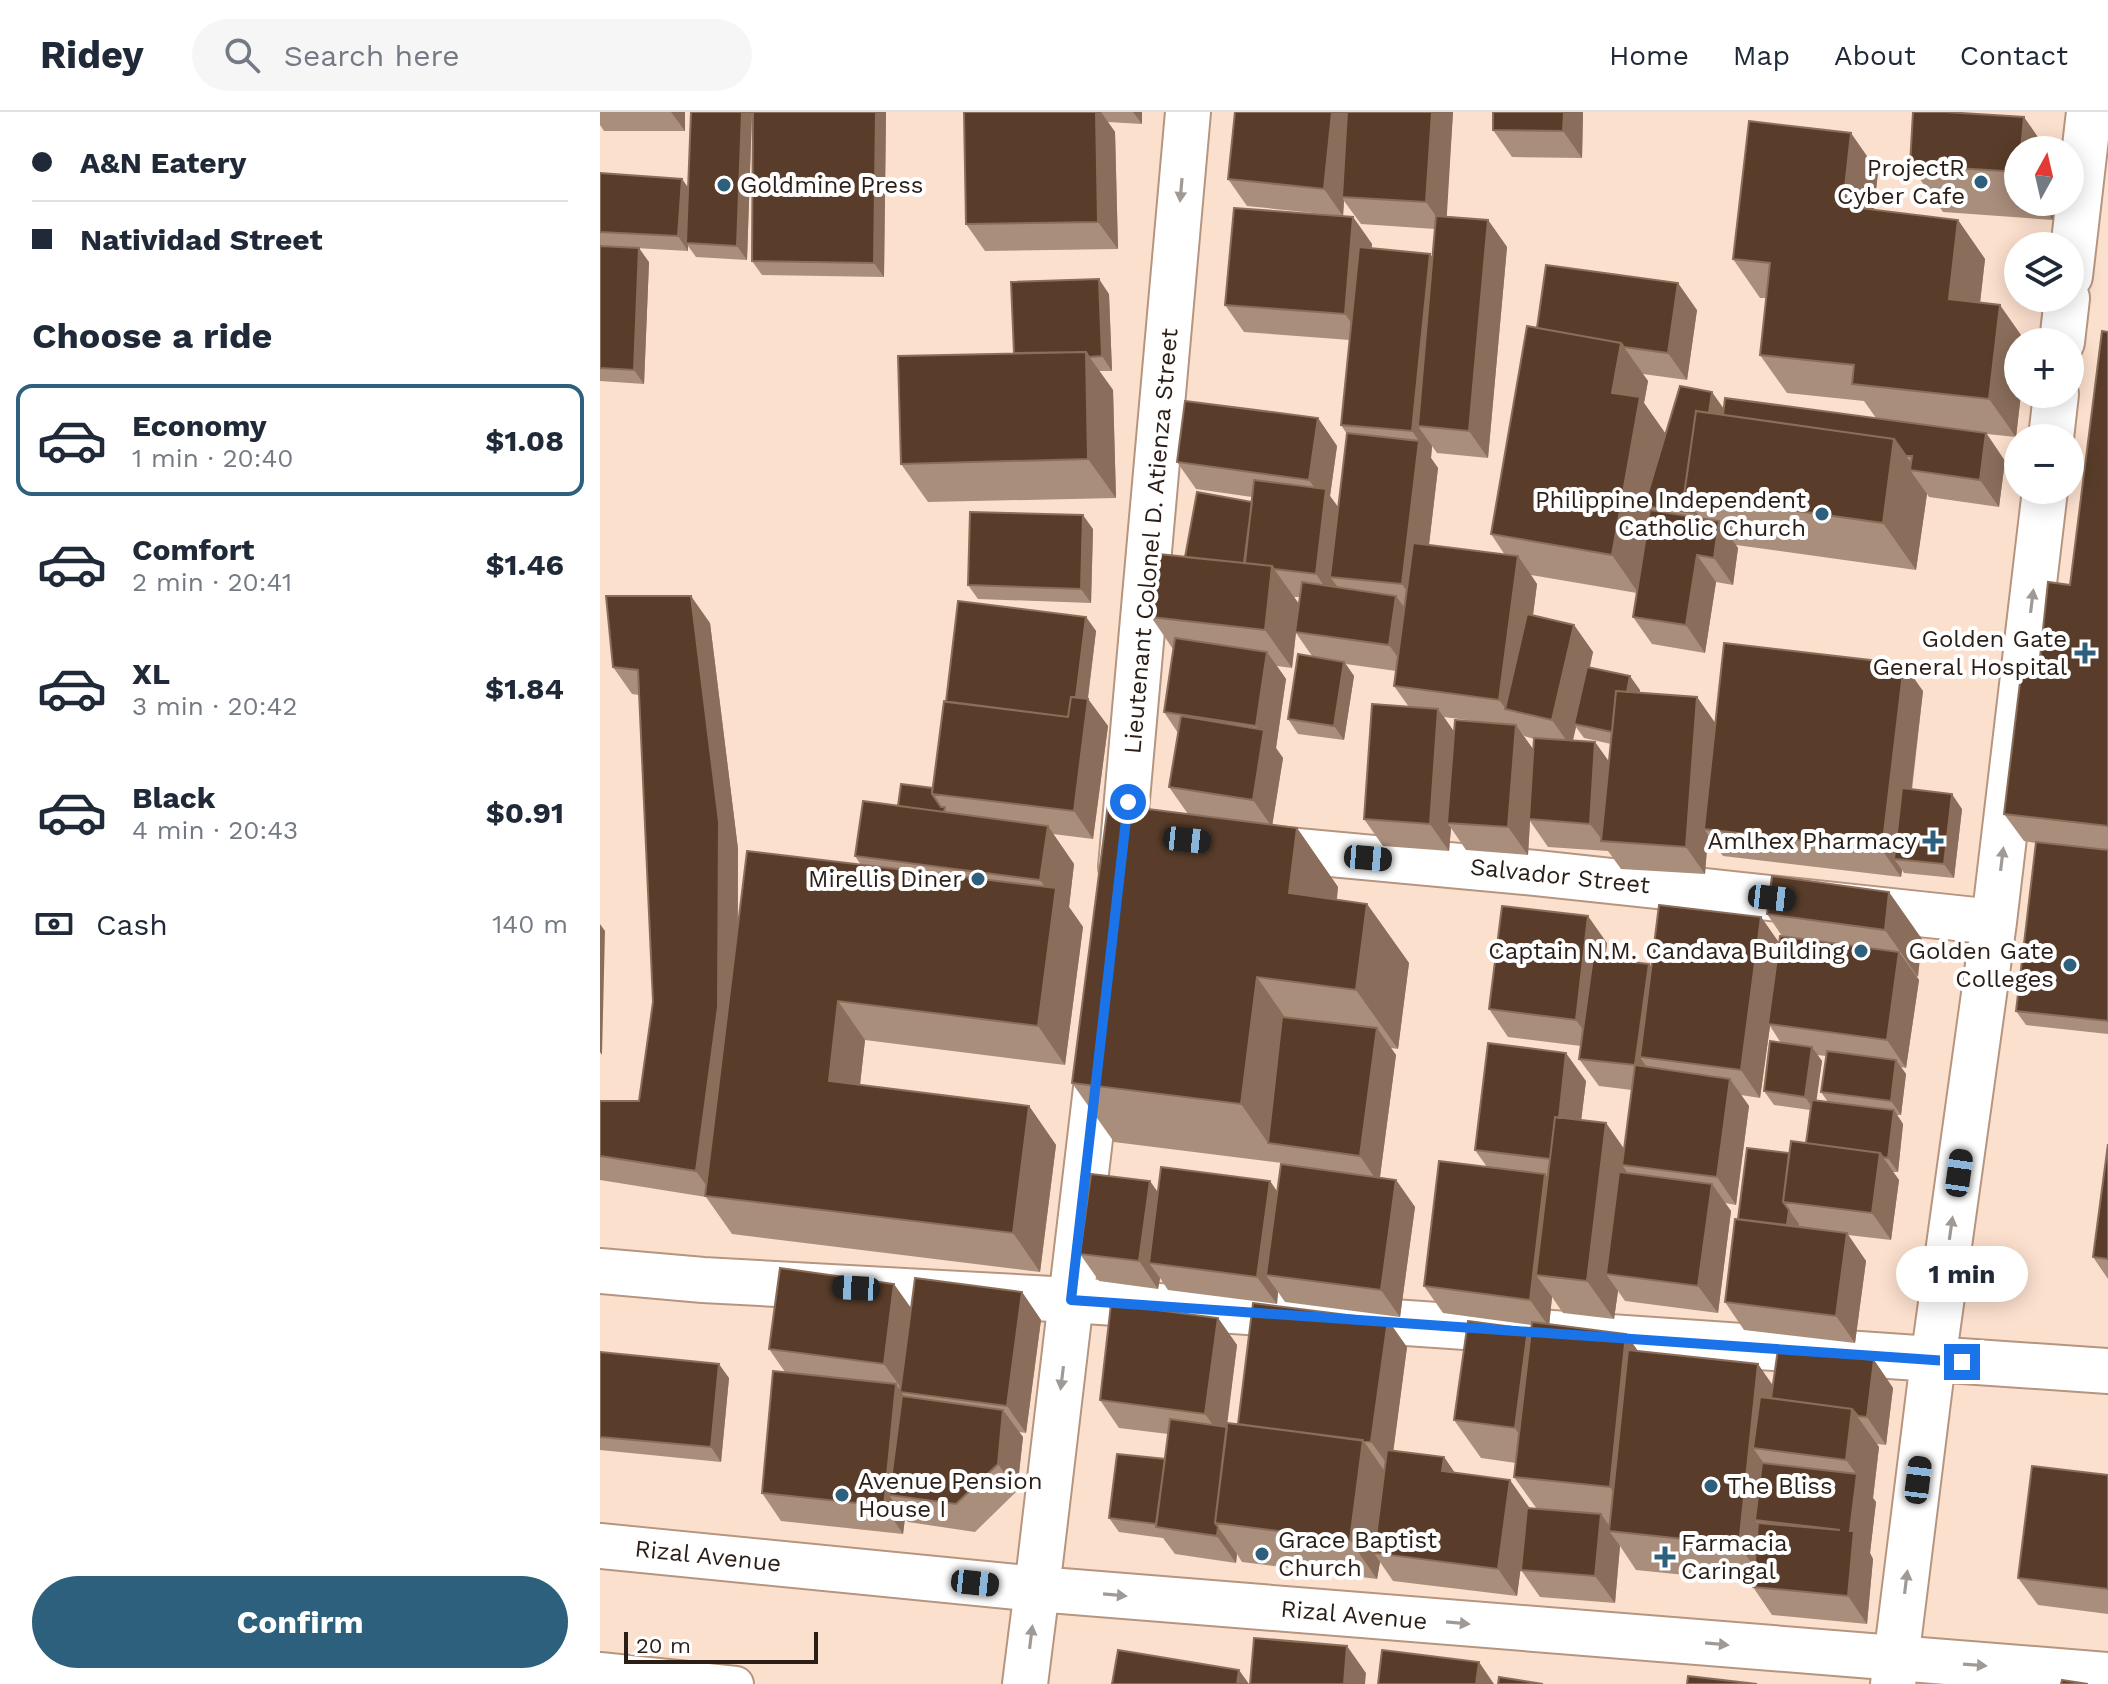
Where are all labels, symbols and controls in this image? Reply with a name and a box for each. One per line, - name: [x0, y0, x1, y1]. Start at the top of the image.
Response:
- search box: [192, 19, 752, 91]
- text: Ridey: [40, 33, 144, 77]
- icon: search: [220, 33, 264, 77]
- text: Search here: [284, 38, 460, 73]
- text: Home: [1609, 39, 1689, 72]
- text: Map: [1733, 39, 1790, 72]
- text: About: [1834, 39, 1916, 72]
- text: Contact: [1960, 39, 2068, 72]
- north arrow: [2004, 136, 2084, 216]
- map controls: [2004, 136, 2084, 504]
- text: A&N Eatery: [80, 145, 246, 180]
- place label: ProjectR Cyber Cafe: [1837, 154, 1965, 210]
- place label: Goldmine Press: [740, 171, 924, 199]
- marker: ProjectR Cyber Cafe: [1972, 173, 1990, 191]
- marker: Goldmine Press: [715, 176, 733, 194]
- one-way arrow: [1175, 178, 1188, 203]
- text: Natividad Street: [80, 222, 323, 257]
- button: layers: [2004, 232, 2084, 312]
- text: Choose a ride: [32, 315, 272, 357]
- street label: Lieutenant Colonel D. Atienza Street: [1118, 327, 1184, 755]
- button: +: [2004, 328, 2084, 408]
- icon: car: [36, 404, 108, 476]
- text: Economy: [132, 408, 267, 443]
- text: $1.08: [485, 423, 564, 458]
- button: −: [2004, 424, 2084, 504]
- text: 1 min · 20:40: [132, 443, 294, 473]
- place label: Philippine Independent Catholic Church: [1535, 486, 1806, 542]
- marker: Philippine Independent Catholic Church: [1813, 505, 1831, 523]
- icon: car: [36, 528, 108, 600]
- text: Comfort: [132, 532, 254, 567]
- text: $1.46: [485, 547, 564, 582]
- text: 2 min · 20:41: [132, 567, 292, 597]
- one-way arrow: [2025, 588, 2038, 613]
- place label: Golden Gate General Hospital: [1872, 625, 2068, 681]
- marker: Golden Gate General Hospital: [2074, 642, 2096, 664]
- icon: car: [36, 652, 108, 724]
- text: XL: [132, 656, 170, 691]
- text: $1.84: [485, 671, 564, 706]
- text: 3 min · 20:42: [132, 691, 298, 721]
- icon: car: [36, 776, 108, 848]
- text: Black: [132, 780, 216, 815]
- route start: [1110, 784, 1146, 820]
- text: $0.91: [486, 795, 564, 830]
- text: 4 min · 20:43: [132, 815, 298, 845]
- car: [1162, 826, 1212, 854]
- place label: Amlhex Pharmacy: [1708, 827, 1918, 855]
- marker: Amlhex Pharmacy: [1924, 832, 1942, 850]
- car: [1343, 844, 1393, 872]
- one-way arrow: [1995, 847, 2008, 872]
- street label: Salvador Street: [1469, 853, 1651, 899]
- place label: Mirellis Diner: [808, 865, 962, 893]
- marker: Mirellis Diner: [969, 870, 987, 888]
- car: [1747, 884, 1797, 912]
- icon: cash: [32, 902, 76, 946]
- text: Cash: [96, 907, 168, 942]
- text: 140 m: [492, 909, 568, 939]
- place label: Captain N.M. Candava Building: [1488, 937, 1845, 965]
- place label: Golden Gate Colleges: [1909, 937, 2054, 993]
- marker: Captain N.M. Candava Building: [1852, 942, 1870, 960]
- marker: Golden Gate Colleges: [2061, 956, 2079, 974]
- car: [1944, 1148, 1974, 1198]
- one-way arrow: [1945, 1215, 1958, 1240]
- callout: 1 min: [1896, 1246, 2028, 1302]
- text: 1 min: [1929, 1259, 1995, 1289]
- car: [831, 1275, 881, 1301]
- route end: [1944, 1344, 1980, 1380]
- one-way arrow: [1055, 1365, 1068, 1390]
- car: [1903, 1455, 1933, 1505]
- place label: Avenue Pension House I: [858, 1467, 1043, 1523]
- place label: The Bliss: [1727, 1472, 1833, 1500]
- marker: The Bliss: [1702, 1477, 1720, 1495]
- marker: Avenue Pension House I: [833, 1486, 851, 1504]
- place label: Grace Baptist Church: [1278, 1526, 1437, 1582]
- place label: Farmacia Caringal: [1681, 1529, 1788, 1585]
- street label: Rizal Avenue: [633, 1534, 783, 1578]
- marker: Grace Baptist Church: [1253, 1545, 1271, 1563]
- marker: Farmacia Caringal: [1656, 1548, 1674, 1566]
- car: [950, 1569, 1000, 1597]
- one-way arrow: [1900, 1569, 1913, 1594]
- button: Confirm: [32, 1576, 568, 1668]
- one-way arrow: [1103, 1589, 1128, 1602]
- street label: Rizal Avenue: [1279, 1595, 1429, 1635]
- one-way arrow: [1446, 1617, 1471, 1630]
- one-way arrow: [1025, 1624, 1038, 1649]
- scale bar: [624, 1628, 818, 1664]
- text: 20 m: [636, 1633, 691, 1658]
- one-way arrow: [1705, 1638, 1730, 1651]
- one-way arrow: [1963, 1659, 1988, 1672]

